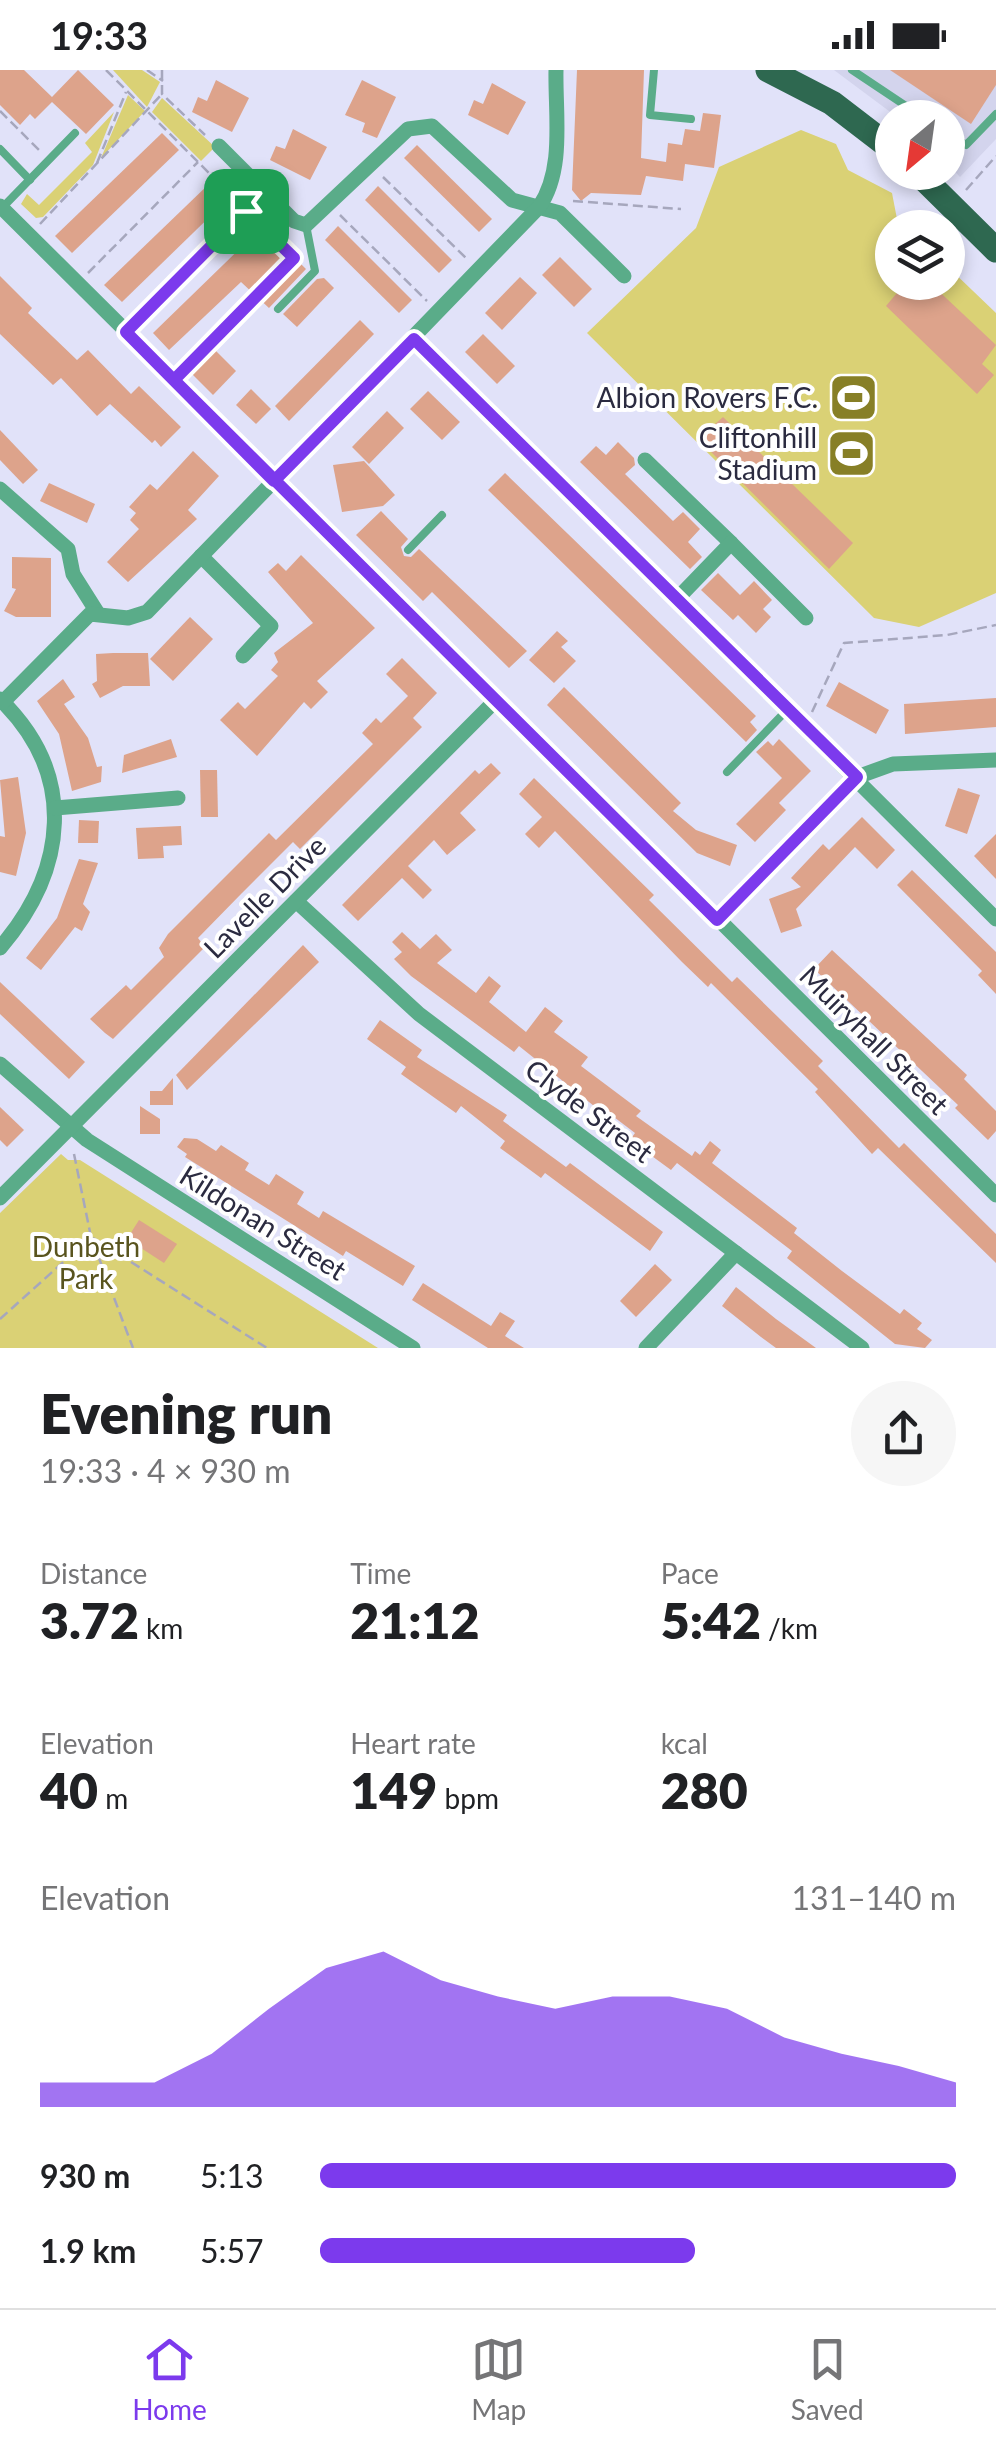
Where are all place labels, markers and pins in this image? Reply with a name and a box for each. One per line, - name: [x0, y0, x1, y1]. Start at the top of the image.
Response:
- pin: [204, 169, 289, 254]
- sports icon: Albion Rovers F.C.: [827, 372, 879, 424]
- place label: Albion Rovers F.C.: [597, 380, 818, 414]
- place label: Cliftonhill Stadium: [699, 420, 817, 486]
- sports icon: Cliftonhill Stadium: [826, 428, 878, 480]

